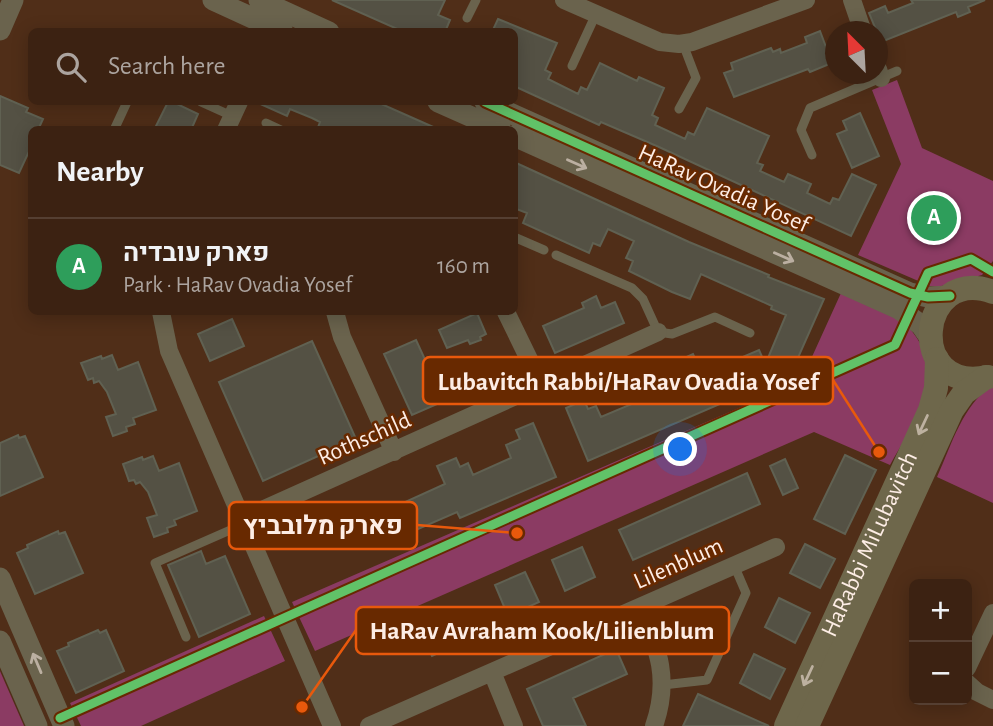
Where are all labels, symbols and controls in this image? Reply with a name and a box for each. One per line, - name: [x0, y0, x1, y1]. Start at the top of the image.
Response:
- north arrow: [825, 21, 888, 84]
- search box: [28, 28, 518, 105]
- icon: search: [52, 48, 90, 86]
- text: Search here: [108, 53, 226, 79]
- street label: HaRav Ovadia Yosef: [635, 140, 814, 238]
- text: Nearby: [56, 157, 144, 187]
- one-way arrow: [566, 158, 587, 171]
- pin: A: [911, 192, 957, 244]
- text: פארק עובדיה: [123, 240, 269, 266]
- one-way arrow: [773, 251, 794, 264]
- text: A: [72, 255, 86, 278]
- text: 160 m: [437, 255, 490, 278]
- text: Park · HaRav Ovadia Yosef: [123, 274, 352, 297]
- callout: Lubavitch Rabbi/HaRav Ovadia Yosef: [423, 357, 833, 404]
- text: Lubavitch Rabbi/HaRav Ovadia Yosef: [437, 369, 821, 395]
- street label: Rothschild: [314, 408, 415, 470]
- one-way arrow: [916, 414, 930, 435]
- your location: [663, 432, 697, 466]
- street label: HaRabbi MiLubavitch: [817, 448, 922, 641]
- callout: פארק מלובביץ: [229, 502, 417, 549]
- text: פארק מלובביץ: [243, 513, 403, 539]
- street label: Lilenblum: [630, 534, 727, 594]
- map controls: [909, 579, 972, 705]
- button: +: [909, 579, 972, 642]
- callout: HaRav Avraham Kook/Lilienblum: [356, 607, 729, 654]
- text: HaRav Avraham Kook/Lilienblum: [370, 618, 714, 644]
- button: −: [909, 642, 972, 705]
- one-way arrow: [30, 653, 43, 675]
- one-way arrow: [801, 665, 815, 686]

